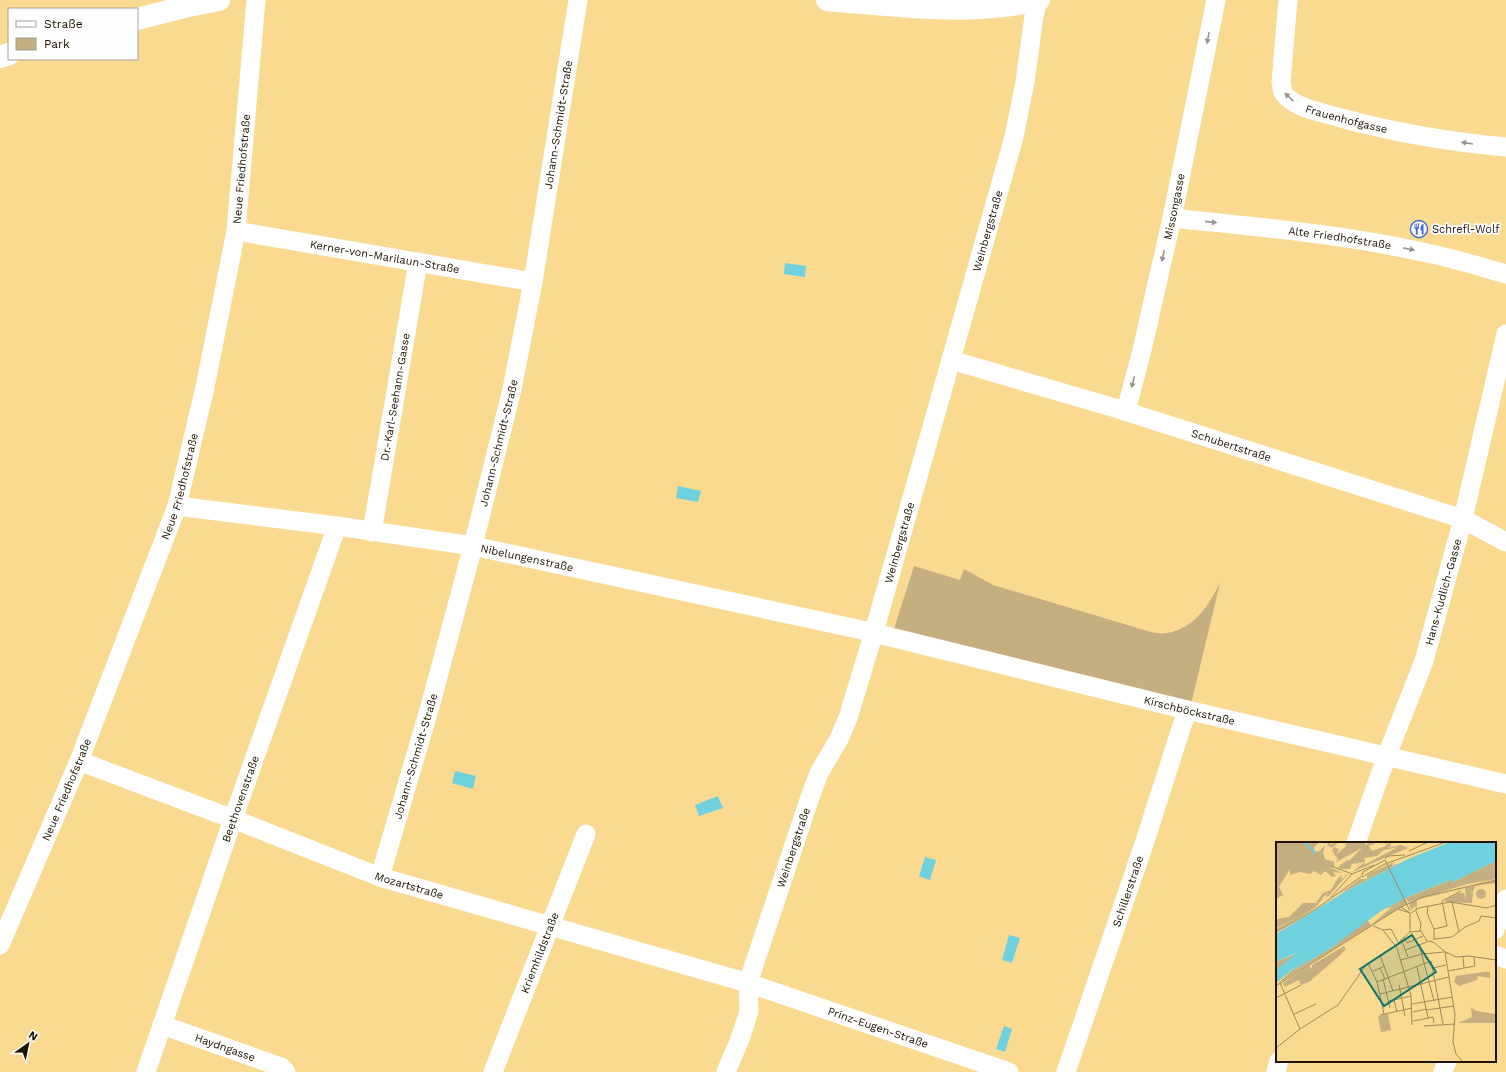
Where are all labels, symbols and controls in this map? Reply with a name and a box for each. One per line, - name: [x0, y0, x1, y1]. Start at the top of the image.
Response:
- legend: [8, 8, 138, 60]
- text: Straße: [44, 17, 83, 31]
- one-way arrow: [1205, 32, 1211, 44]
- text: Park: [44, 37, 70, 51]
- street label: Johann-Schmidt-Straße: [542, 59, 575, 190]
- one-way arrow: [1284, 92, 1294, 102]
- street label: Frauenhofgasse: [1303, 102, 1389, 136]
- street label: Neue Friedhofstraße: [231, 114, 253, 224]
- one-way arrow: [1461, 140, 1473, 146]
- street label: Missongasse: [1161, 172, 1188, 241]
- street label: Weinbergstraße: [970, 189, 1006, 273]
- one-way arrow: [1205, 219, 1217, 225]
- restaurant icon: Schrefl-Wolf: [1409, 219, 1429, 239]
- place label: Schrefl-Wolf: [1432, 223, 1500, 236]
- street label: Alte Friedhofstraße: [1288, 224, 1392, 252]
- street label: Kerner-von-Marilaun-Straße: [309, 238, 461, 276]
- one-way arrow: [1402, 246, 1415, 252]
- one-way arrow: [1160, 250, 1166, 262]
- street label: Dr.-Karl-Seehann-Gasse: [378, 332, 413, 462]
- one-way arrow: [1130, 376, 1136, 388]
- street label: Johann-Schmidt-Straße: [477, 378, 521, 508]
- street label: Schubertstraße: [1190, 427, 1273, 464]
- street label: Neue Friedhofstraße: [159, 432, 201, 542]
- street label: Weinbergstraße: [882, 501, 917, 585]
- street label: Hans-Kudlich-Gasse: [1423, 537, 1464, 647]
- street label: Nibelungenstraße: [479, 542, 574, 574]
- street label: Johann-Schmidt-Straße: [391, 692, 440, 821]
- street label: Kirschböckstraße: [1143, 694, 1236, 728]
- street label: Neue Friedhofstraße: [39, 737, 94, 843]
- street label: Beethovenstraße: [220, 754, 262, 844]
- street label: Weinbergstraße: [774, 806, 813, 890]
- inset map: [1276, 842, 1496, 1062]
- street label: Schillerstraße: [1110, 854, 1146, 929]
- street label: Mozartstraße: [373, 870, 445, 902]
- street label: Kriemhildstraße: [518, 911, 562, 995]
- street label: Prinz-Eugen-Straße: [826, 1005, 930, 1051]
- north arrow: [8, 1024, 48, 1064]
- text: N: [26, 1028, 40, 1044]
- street label: Haydngasse: [193, 1031, 257, 1064]

